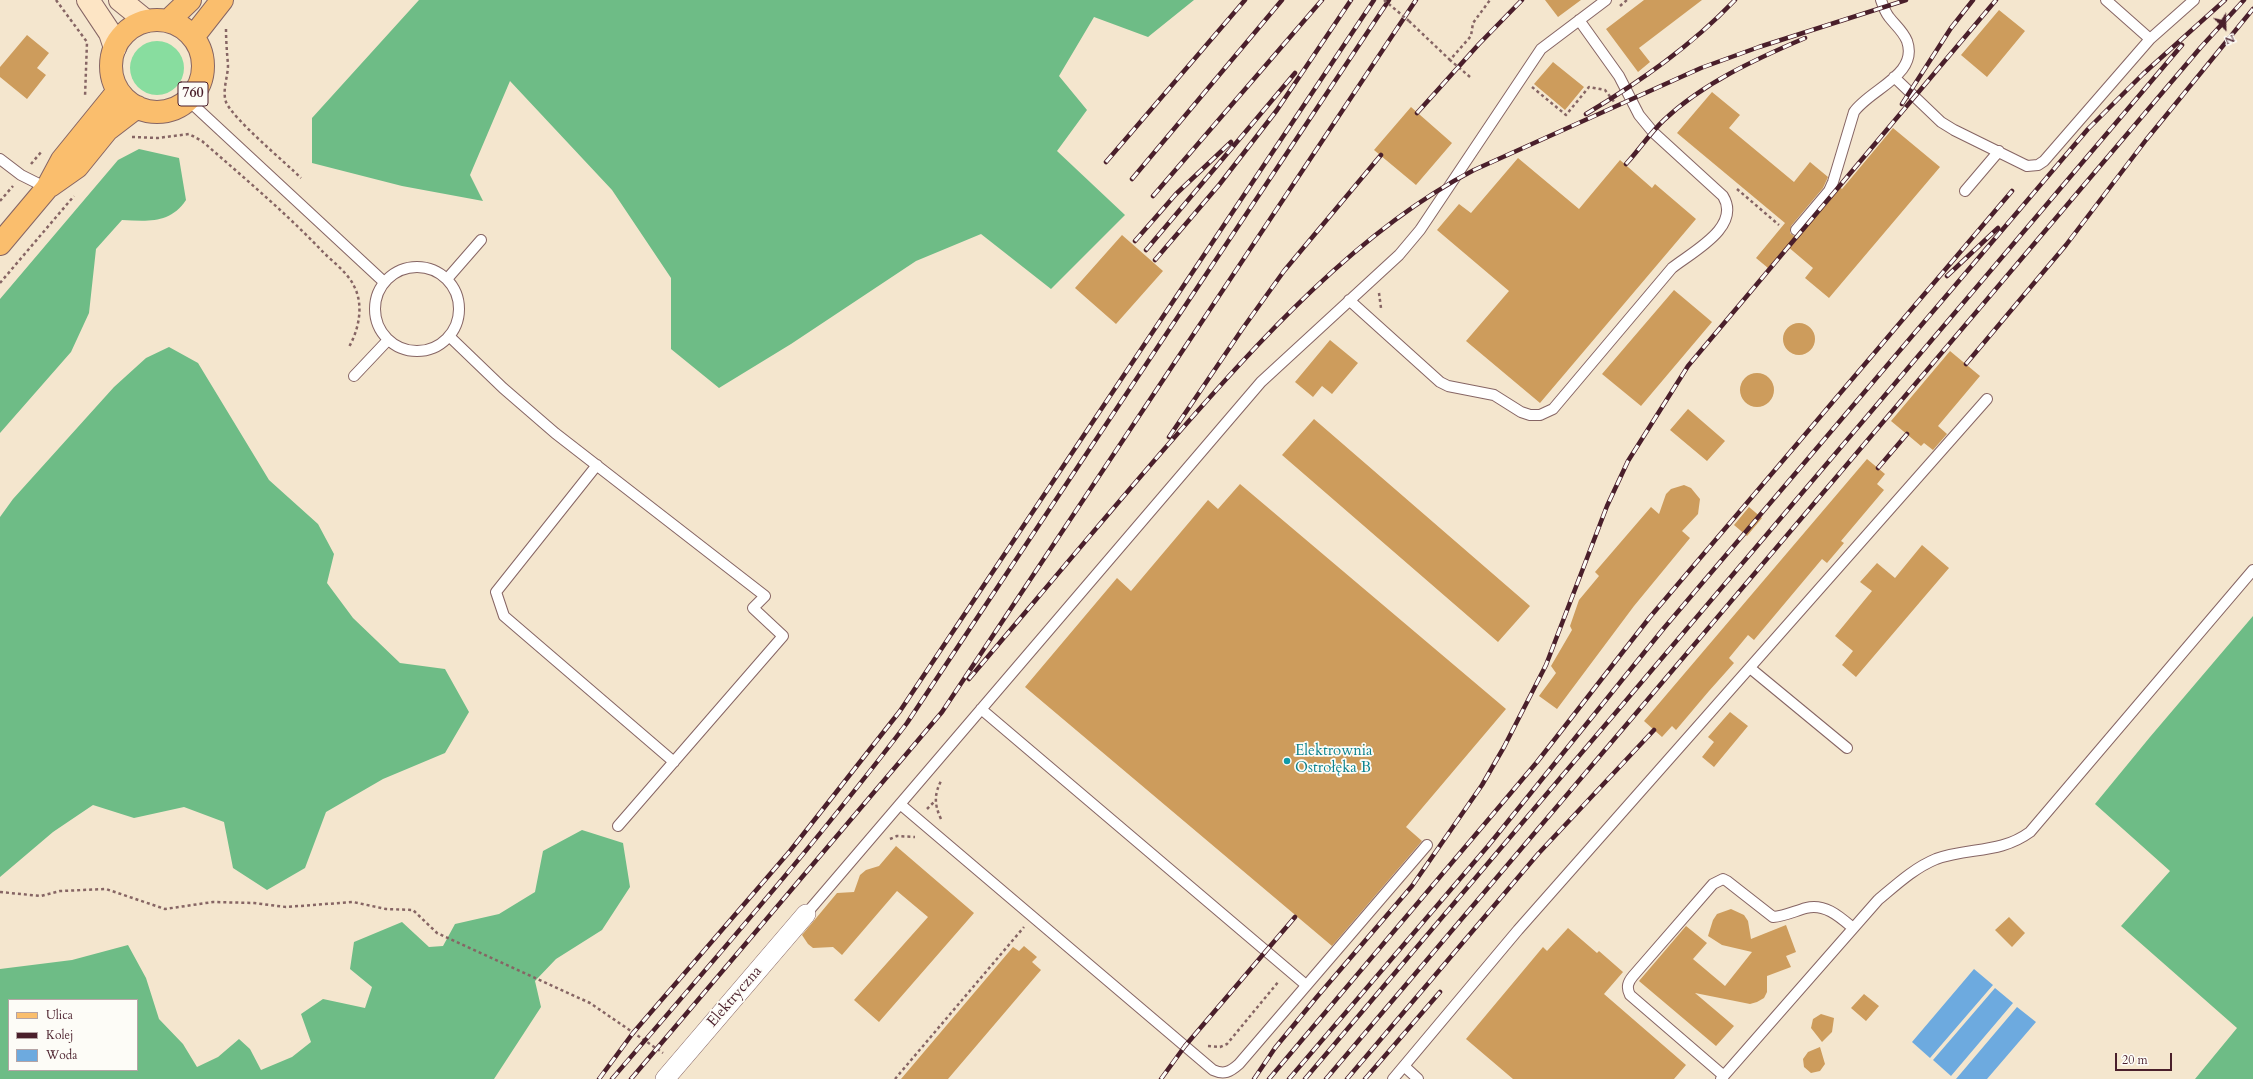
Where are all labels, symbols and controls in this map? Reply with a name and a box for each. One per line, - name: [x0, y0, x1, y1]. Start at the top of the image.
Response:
- north arrow: [2205, 8, 2245, 48]
- text: N: [2223, 31, 2237, 48]
- road number: 760: [178, 82, 208, 106]
- place label: Elektrownia Ostrołęka B: [1295, 743, 1372, 778]
- marker: Elektrownia Ostrołęka B: [1282, 756, 1292, 766]
- street label: Elektryczna: [704, 963, 766, 1031]
- legend: [8, 999, 138, 1071]
- text: Ulica: [46, 1007, 73, 1023]
- text: Kolej: [46, 1027, 73, 1043]
- scale bar: [2117, 1045, 2174, 1071]
- text: Woda: [46, 1047, 77, 1063]
- text: 20 m: [2122, 1052, 2148, 1068]

